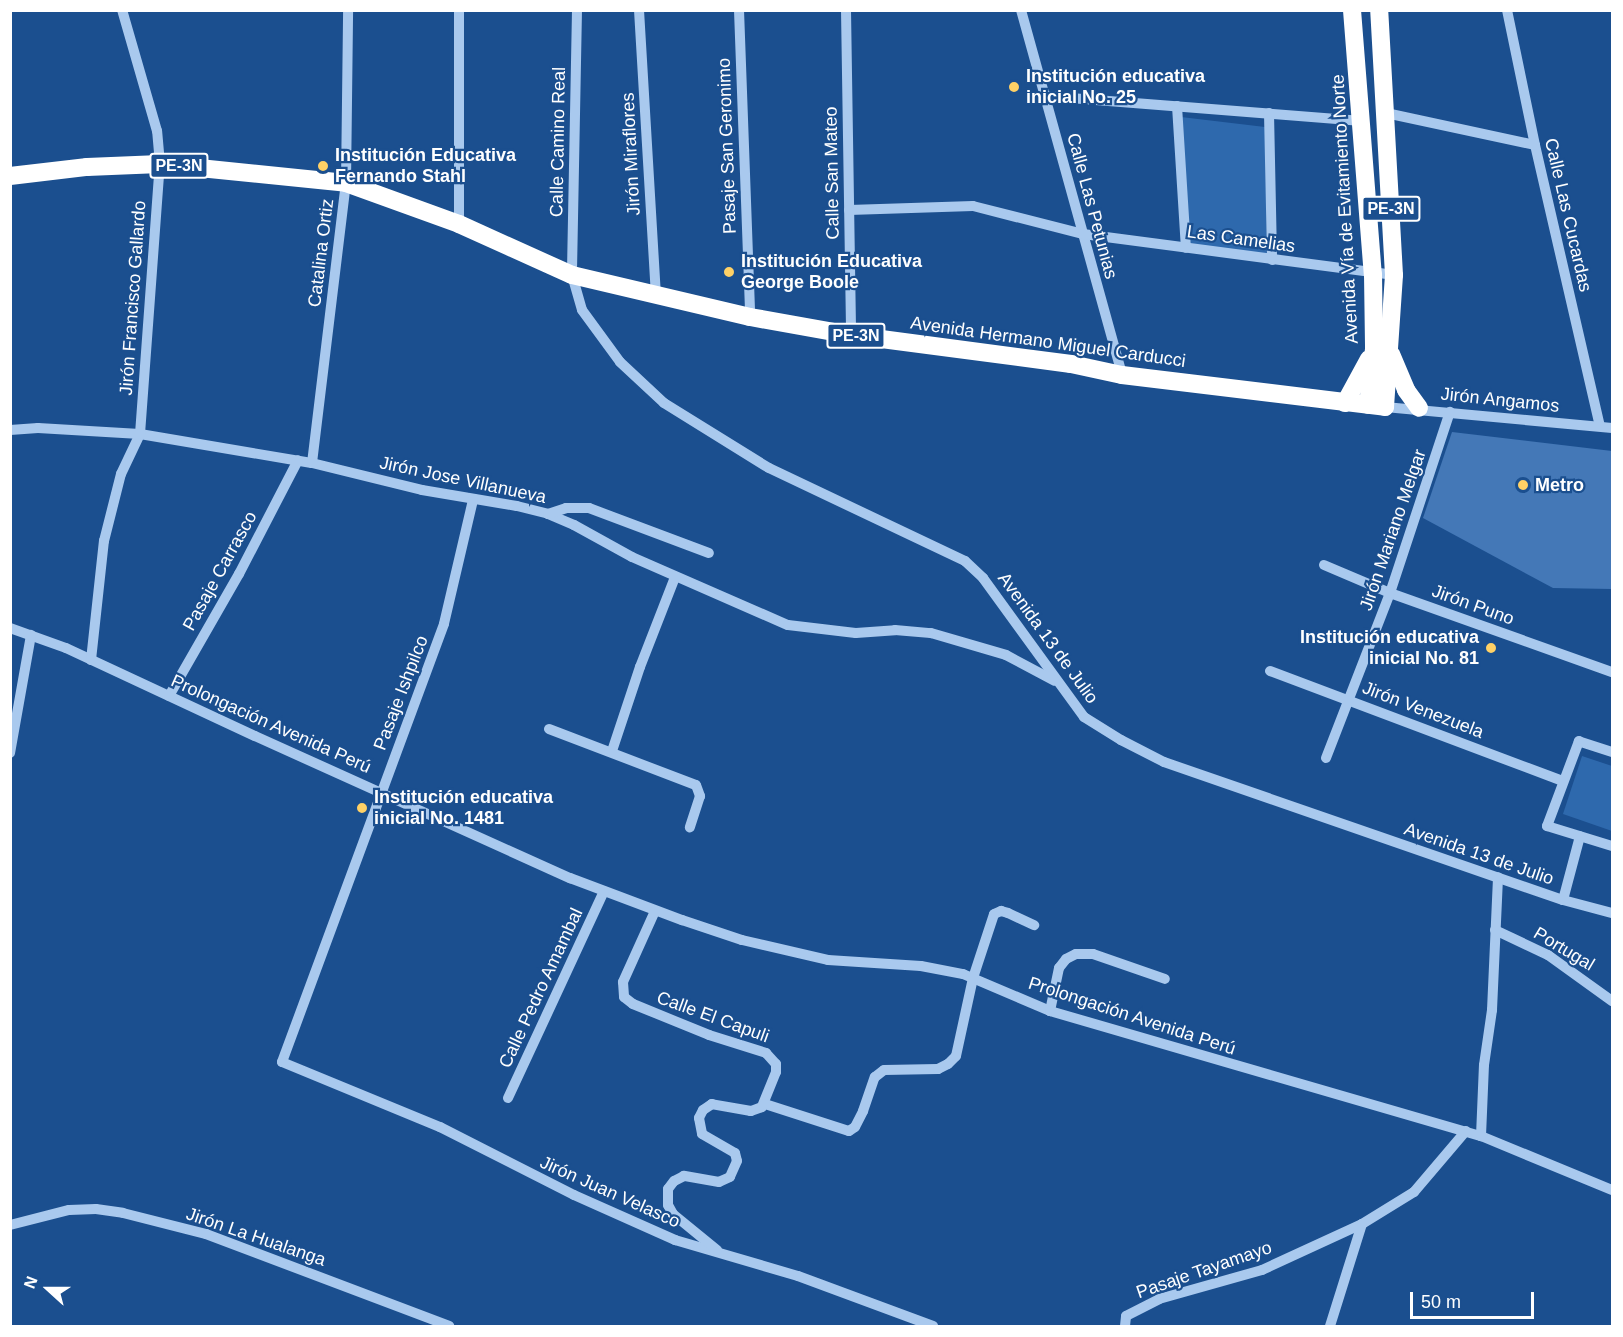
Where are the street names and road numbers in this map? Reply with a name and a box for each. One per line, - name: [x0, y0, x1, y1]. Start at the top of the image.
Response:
- street label: Pasaje San Geronimo: [713, 58, 741, 234]
- street label: Calle Camino Real: [546, 67, 570, 217]
- street label: Avenida Vía de Evitamiento Norte: [1327, 74, 1363, 344]
- street label: Jirón Miraflores: [617, 92, 645, 216]
- street label: Calle San Mateo: [820, 106, 844, 240]
- street label: Calle Las Petunias: [1062, 131, 1122, 281]
- street label: Calle Las Cucardas: [1540, 136, 1596, 294]
- road number: PE-3N: [149, 153, 209, 179]
- road number: PE-3N: [1361, 196, 1421, 222]
- street label: Catalina Ortiz: [304, 198, 338, 308]
- street label: Jirón Francisco Gallardo: [115, 200, 151, 396]
- street label: Las Camelias: [1186, 221, 1296, 257]
- street label: Avenida Hermano Miguel Carducci: [909, 312, 1187, 372]
- road number: PE-3N: [826, 323, 886, 349]
- street label: Jirón Angamos: [1439, 383, 1561, 417]
- street label: Jirón Mariano Melgar: [1355, 447, 1431, 613]
- street label: Jirón Jose Villanueva: [378, 452, 548, 508]
- street label: Pasaje Carrasco: [178, 508, 262, 634]
- street label: Avenida 13 de Julio: [993, 568, 1103, 708]
- street label: Jirón Puno: [1429, 580, 1517, 630]
- street label: Pasaje Ishpilco: [369, 633, 433, 753]
- street label: Prolongación Avenida Perú: [167, 670, 375, 778]
- street label: Jirón Venezuela: [1359, 677, 1487, 743]
- street label: Avenida 13 de Julio: [1401, 818, 1557, 890]
- street label: Calle Pedro Amambal: [494, 904, 588, 1072]
- street label: Portugal: [1530, 922, 1598, 976]
- street label: Prolongación Avenida Perú: [1025, 972, 1239, 1060]
- street label: Calle El Capuli: [654, 987, 772, 1047]
- street label: Jirón Juan Velasco: [537, 1151, 683, 1233]
- street label: Jirón La Hualanga: [183, 1203, 329, 1271]
- street label: Pasaje Tayamayo: [1133, 1237, 1275, 1303]

